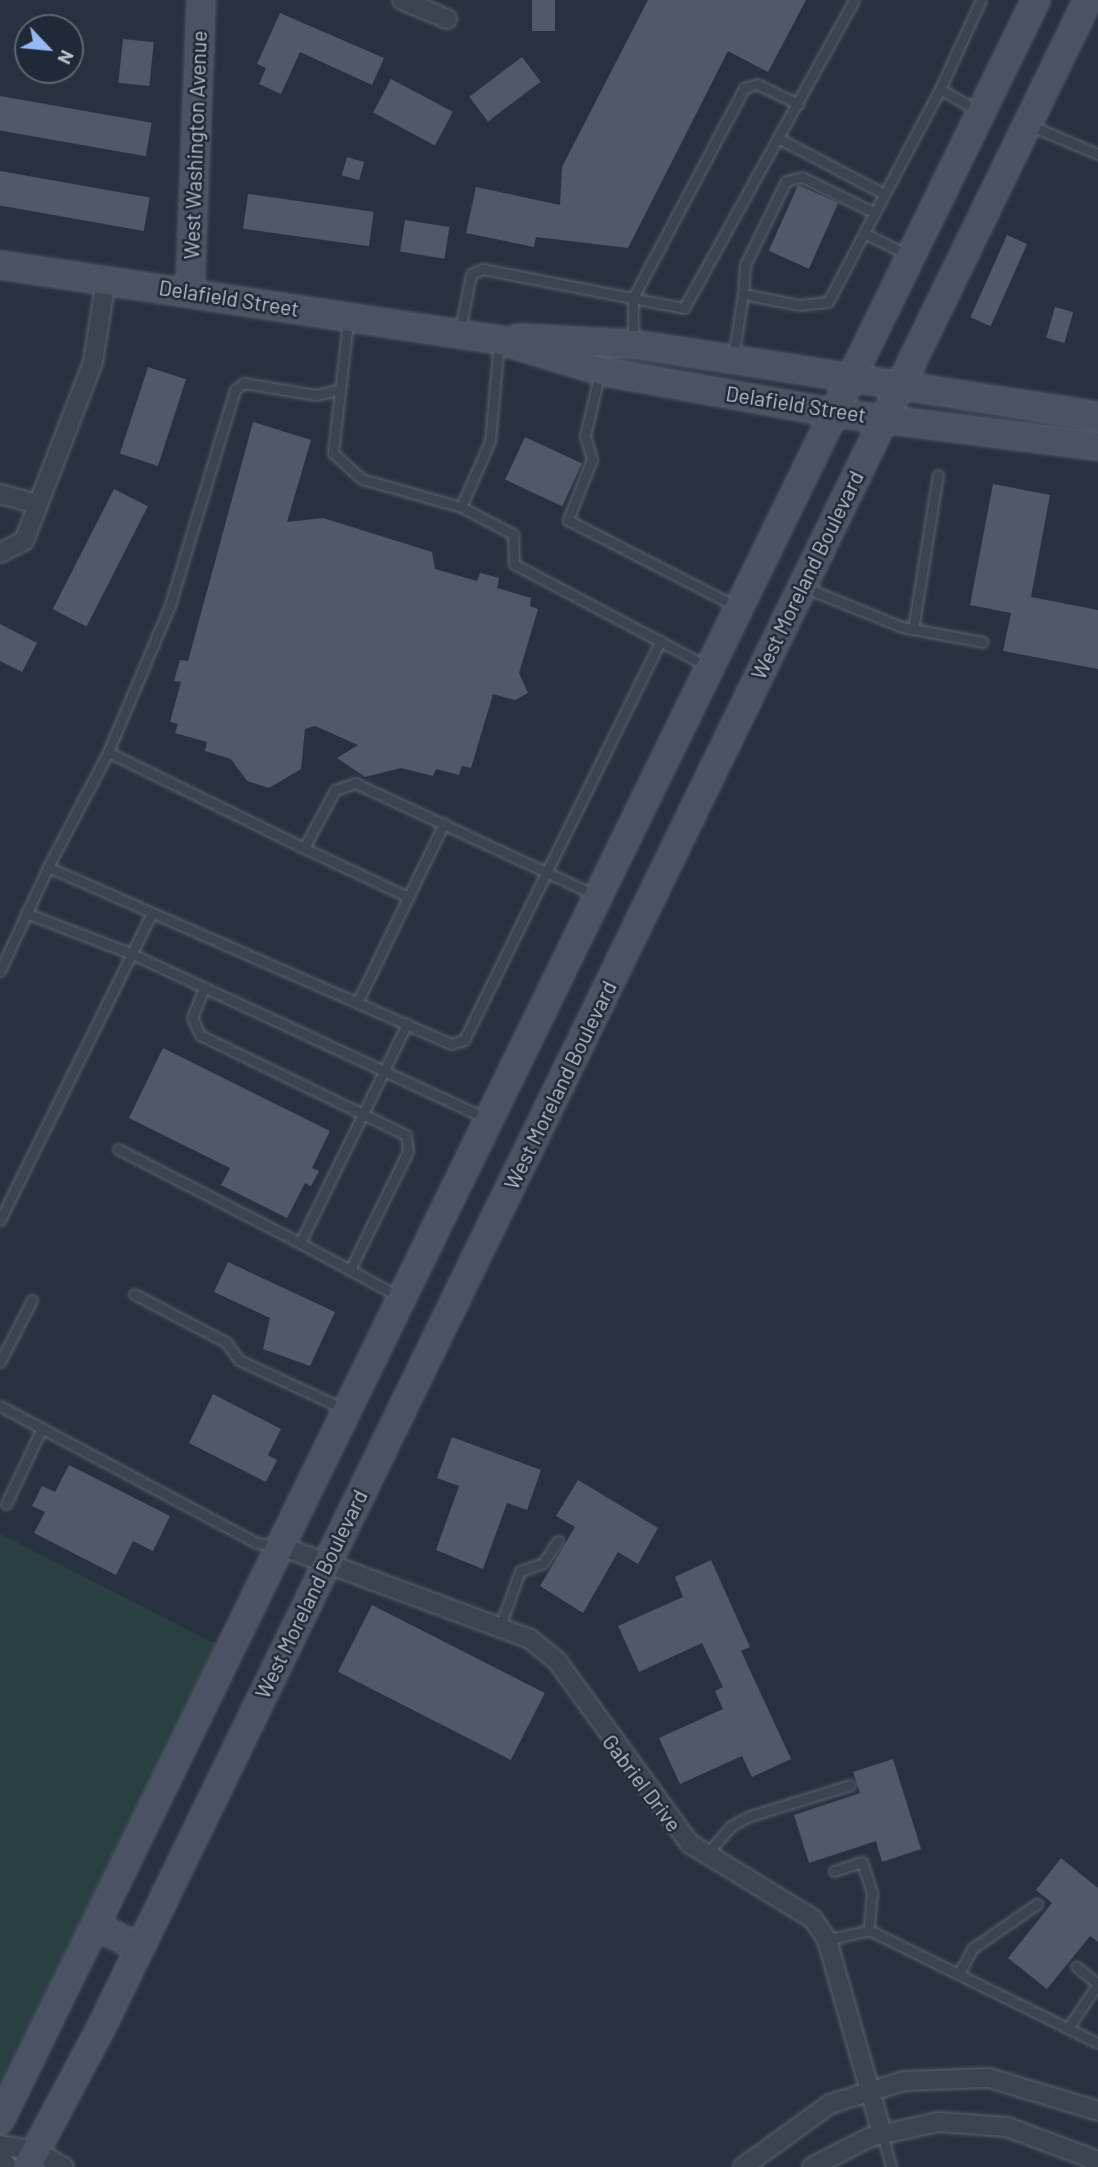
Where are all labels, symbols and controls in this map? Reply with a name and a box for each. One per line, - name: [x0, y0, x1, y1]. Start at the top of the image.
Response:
- north arrow: [14, 14, 84, 84]
- street label: West Washington Avenue: [178, 30, 212, 260]
- text: N: [53, 47, 80, 68]
- street label: Delafield Street: [157, 274, 301, 322]
- street label: Delafield Street: [724, 380, 868, 428]
- street label: West Moreland Boulevard: [745, 467, 869, 683]
- street label: West Moreland Boulevard: [498, 977, 622, 1193]
- street label: West Moreland Boulevard: [249, 1486, 373, 1702]
- street label: Gabriel Drive: [597, 1730, 687, 1836]

